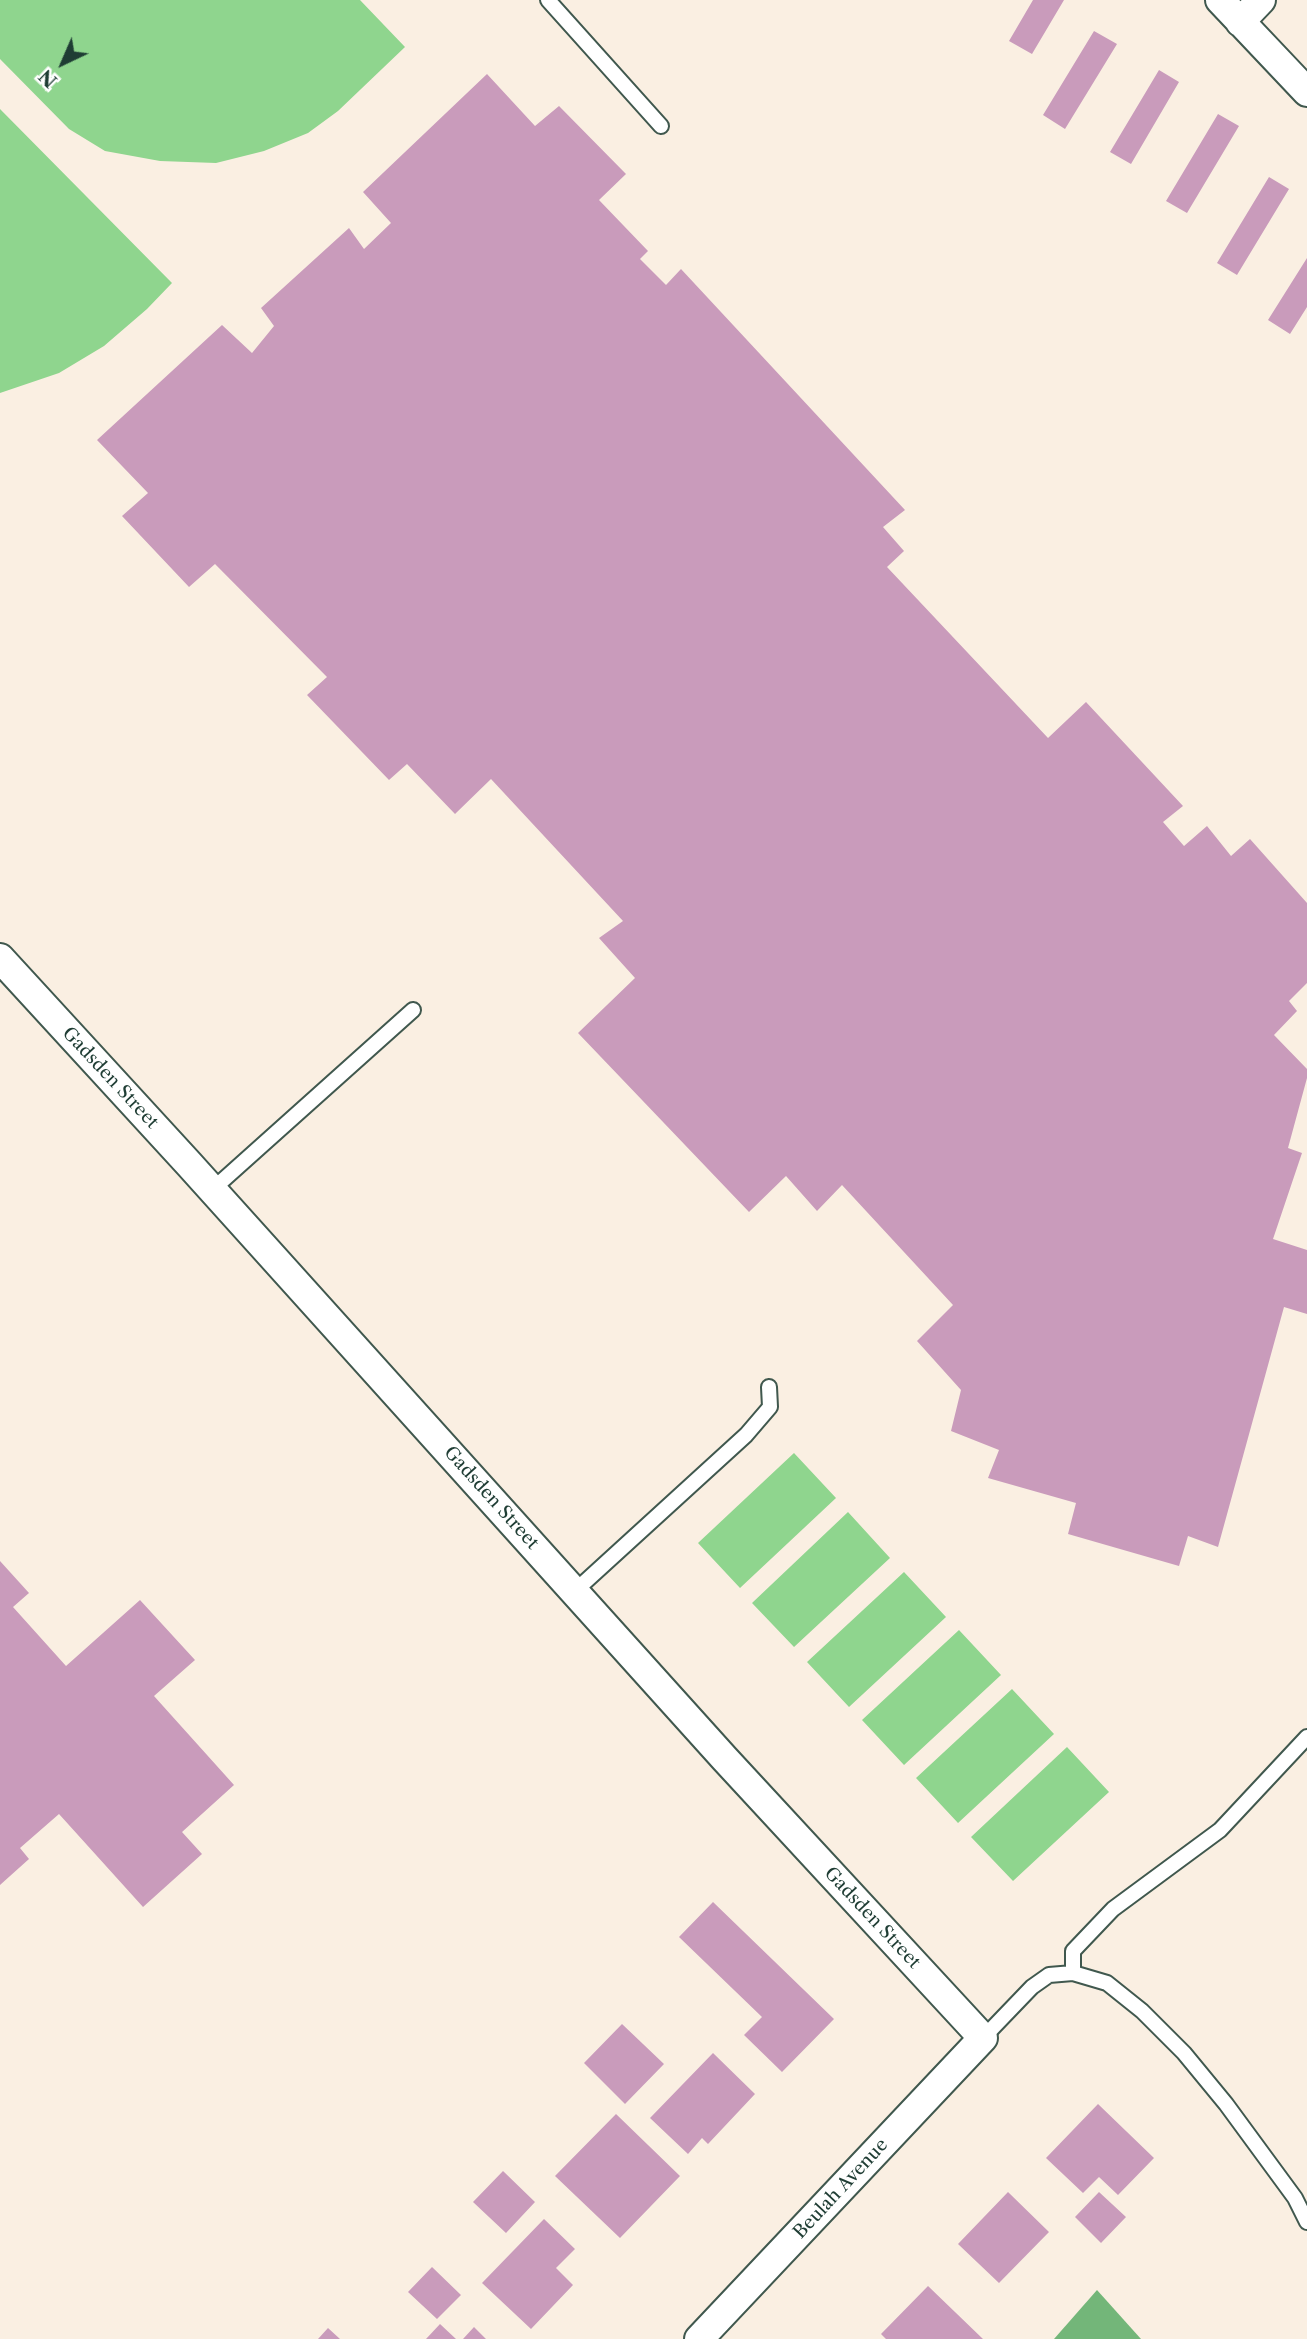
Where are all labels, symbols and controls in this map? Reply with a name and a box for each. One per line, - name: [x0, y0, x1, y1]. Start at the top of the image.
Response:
- north arrow: [28, 28, 98, 98]
- text: N: [34, 64, 62, 92]
- street label: Gadsden Street: [57, 1023, 163, 1133]
- street label: Gadsden Street: [439, 1442, 543, 1554]
- street label: Gadsden Street: [819, 1863, 925, 1973]
- street label: Beulah Avenue: [789, 2135, 893, 2243]

